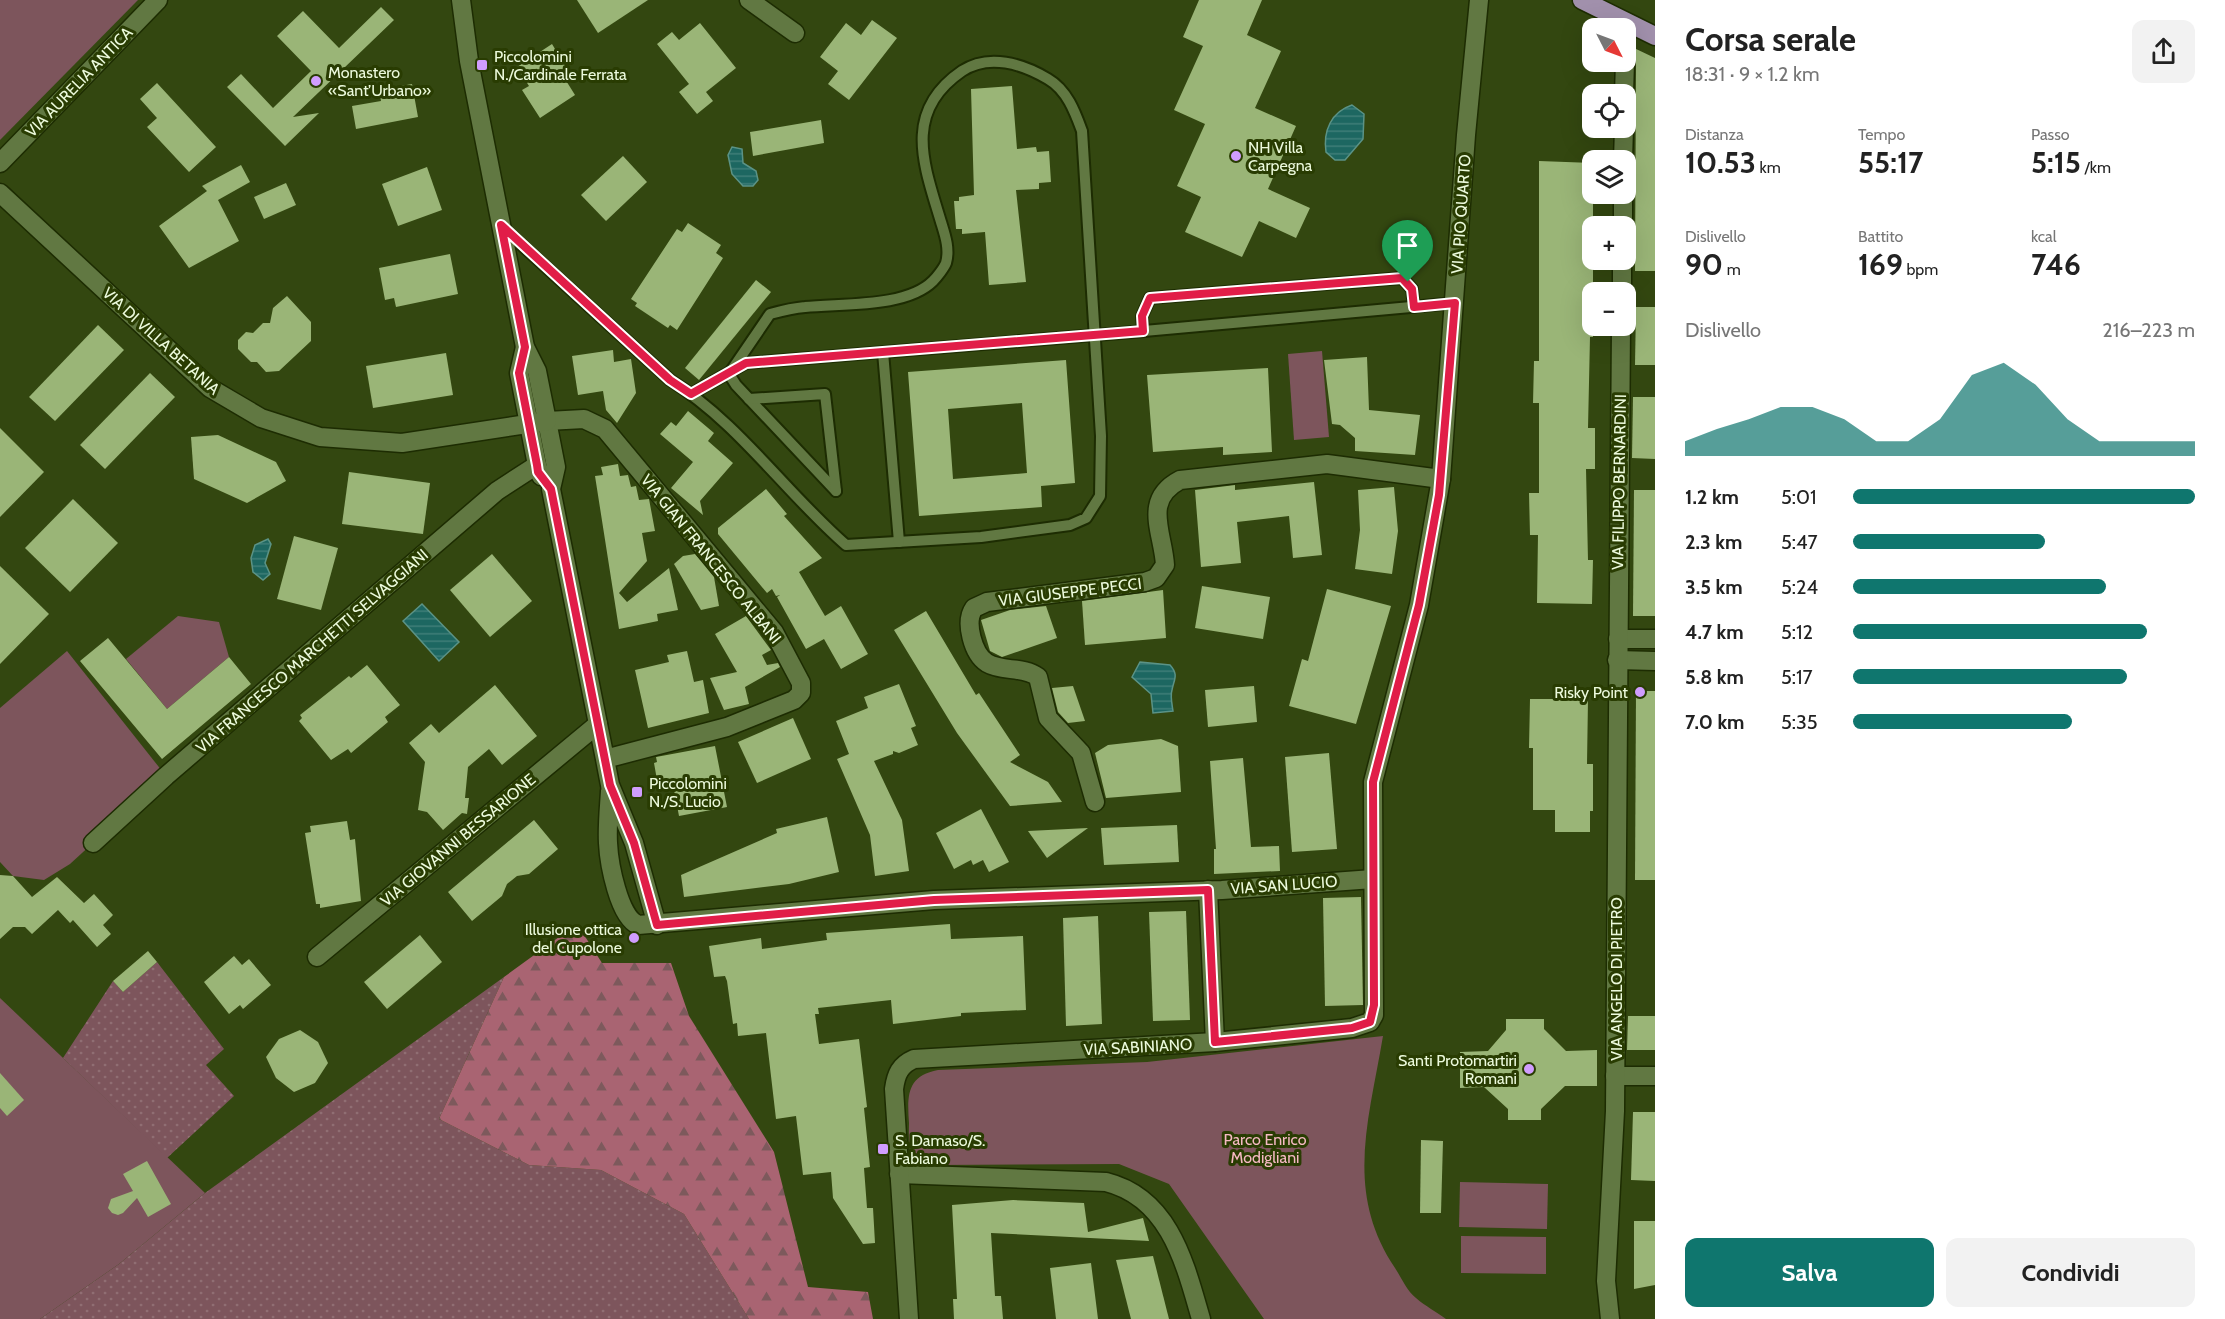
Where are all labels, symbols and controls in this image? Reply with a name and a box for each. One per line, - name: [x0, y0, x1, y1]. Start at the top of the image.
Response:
- north arrow: [1582, 18, 1636, 72]
- map controls: [1582, 18, 1636, 336]
- text: Corsa serale: [1685, 19, 1856, 59]
- button: share: [2132, 20, 2195, 83]
- street label: VIA AURELIA ANTICA: [21, 23, 137, 141]
- place label: Piccolomini N./Cardinale Ferrata: [494, 47, 627, 84]
- marker: Piccolomini N./Cardinale Ferrata: [475, 58, 489, 72]
- text: 18:31 · 9 × 1.2 km: [1685, 62, 1820, 86]
- place label: Monastero «Sant’Urbano»: [328, 63, 432, 100]
- marker: Monastero «Sant’Urbano»: [309, 74, 323, 88]
- button: locate: [1582, 84, 1636, 138]
- text: Distanza: [1685, 125, 1744, 144]
- text: Tempo: [1858, 125, 1905, 144]
- text: Passo: [2031, 125, 2070, 144]
- place label: NH Villa Carpegna: [1248, 138, 1313, 175]
- text: 10.53: [1685, 144, 1756, 181]
- text: 55:17: [1858, 144, 1923, 181]
- text: 5:15: [2031, 144, 2081, 181]
- marker: NH Villa Carpegna: [1229, 149, 1243, 163]
- button: layers: [1582, 150, 1636, 204]
- street label: VIA PIO QUARTO: [1447, 154, 1475, 274]
- text: km: [1756, 158, 1781, 177]
- text: /km: [2081, 158, 2111, 177]
- button: +: [1582, 216, 1636, 270]
- pin: [1382, 220, 1433, 282]
- text: Dislivello: [1685, 227, 1746, 246]
- text: Battito: [1858, 227, 1903, 246]
- text: kcal: [2031, 227, 2057, 246]
- icon: arrive: [1391, 229, 1424, 262]
- text: 90: [1685, 246, 1723, 283]
- text: 169: [1858, 246, 1903, 283]
- text: 746: [2031, 246, 2081, 283]
- text: m: [1723, 260, 1741, 279]
- text: bpm: [1903, 260, 1938, 279]
- button: −: [1582, 282, 1636, 336]
- street label: VIA DI VILLA BETANIA: [99, 283, 224, 399]
- text: Dislivello: [1685, 318, 1761, 342]
- text: 216–223 m: [2102, 318, 2195, 342]
- street label: VIA FILIPPO BERNARDINI: [1608, 394, 1630, 570]
- street label: VIA GIAN FRANCESCO ALBANI: [637, 471, 785, 647]
- text: 1.2 km: [1685, 485, 1739, 509]
- text: 5:01: [1781, 485, 1816, 509]
- text: 2.3 km: [1685, 530, 1742, 554]
- text: 5:47: [1781, 530, 1818, 554]
- street label: VIA FRANCESCO MARCHETTI SELVAGGIANI: [192, 545, 432, 757]
- street label: VIA GIUSEPPE PECCI: [997, 574, 1143, 610]
- text: 3.5 km: [1685, 575, 1743, 599]
- text: 5:24: [1781, 575, 1818, 599]
- text: 4.7 km: [1685, 620, 1744, 644]
- text: 5:12: [1781, 620, 1813, 644]
- text: 5.8 km: [1685, 665, 1744, 689]
- text: 5:17: [1781, 665, 1813, 689]
- place label: Risky Point: [1554, 683, 1629, 702]
- marker: Risky Point: [1633, 685, 1647, 699]
- text: 7.0 km: [1685, 710, 1744, 734]
- text: 5:35: [1781, 710, 1818, 734]
- street label: VIA GIOVANNI BESSARIONE: [377, 770, 539, 910]
- place label: Piccolomini N./S. Lucio: [649, 774, 727, 811]
- marker: Piccolomini N./S. Lucio: [630, 785, 644, 799]
- street label: VIA SAN LUCIO: [1230, 872, 1338, 898]
- street label: VIA ANGELO DI PIETRO: [1607, 897, 1626, 1061]
- place label: Illusione ottica del Cupolone: [525, 920, 622, 957]
- marker: Illusione ottica del Cupolone: [627, 931, 641, 945]
- street label: VIA SABINIANO: [1083, 1035, 1193, 1059]
- place label: Santi Protomartiri Romani: [1398, 1051, 1517, 1088]
- marker: Santi Protomartiri Romani: [1522, 1062, 1536, 1076]
- park label: Parco Enrico Modigliani: [1223, 1130, 1307, 1167]
- place label: S. Damaso/S. Fabiano: [895, 1131, 985, 1168]
- marker: S. Damaso/S. Fabiano: [876, 1142, 890, 1156]
- button: Salva: [1685, 1238, 1934, 1307]
- button: Condividi: [1946, 1238, 2195, 1307]

